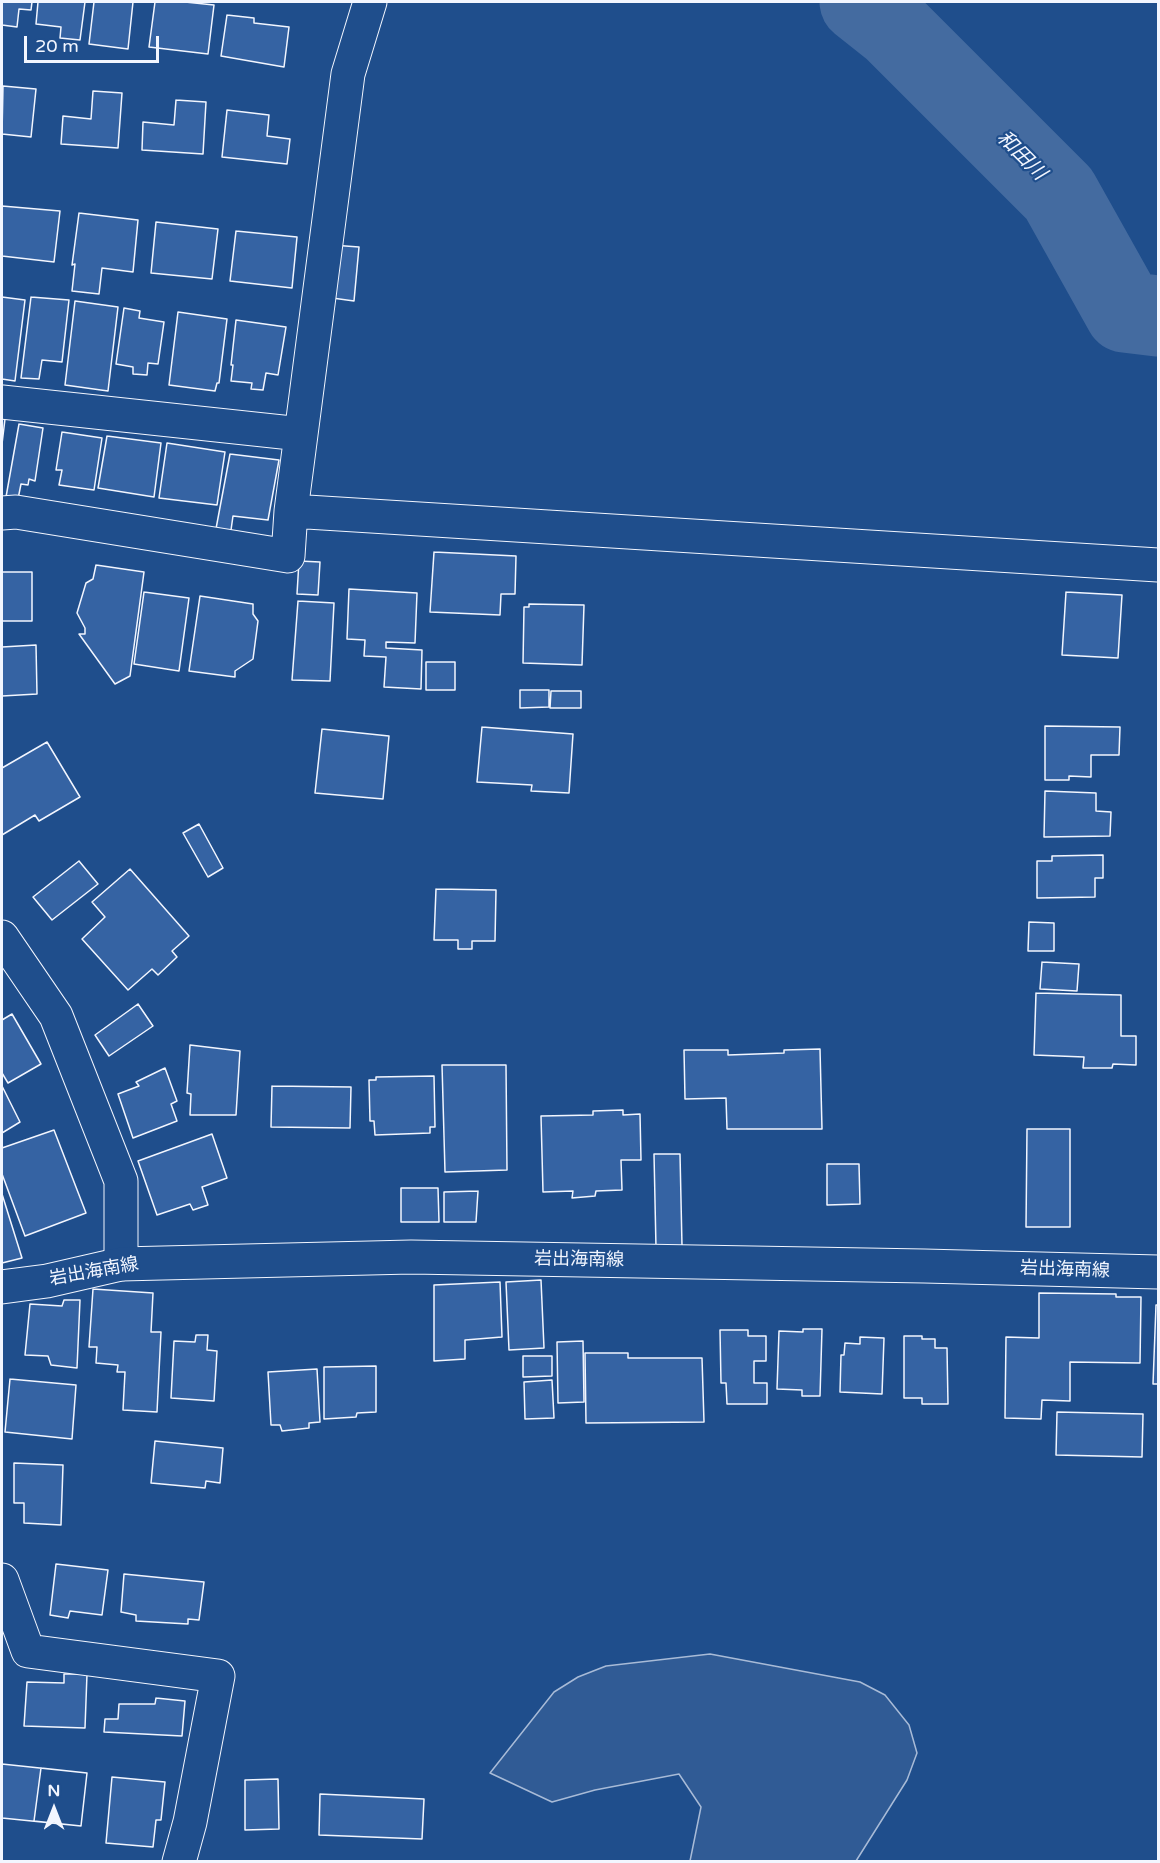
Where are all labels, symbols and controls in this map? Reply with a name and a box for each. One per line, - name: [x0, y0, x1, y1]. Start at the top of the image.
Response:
- scale bar: [27, 24, 162, 62]
- text: 20 m: [35, 35, 79, 57]
- water label: 和田川: [991, 126, 1051, 186]
- street label: 岩出海南線: [534, 1248, 624, 1272]
- street label: 岩出海南線: [48, 1254, 140, 1290]
- street label: 岩出海南線: [1020, 1258, 1110, 1282]
- north arrow: [24, 1779, 84, 1839]
- text: N: [48, 1781, 60, 1801]

